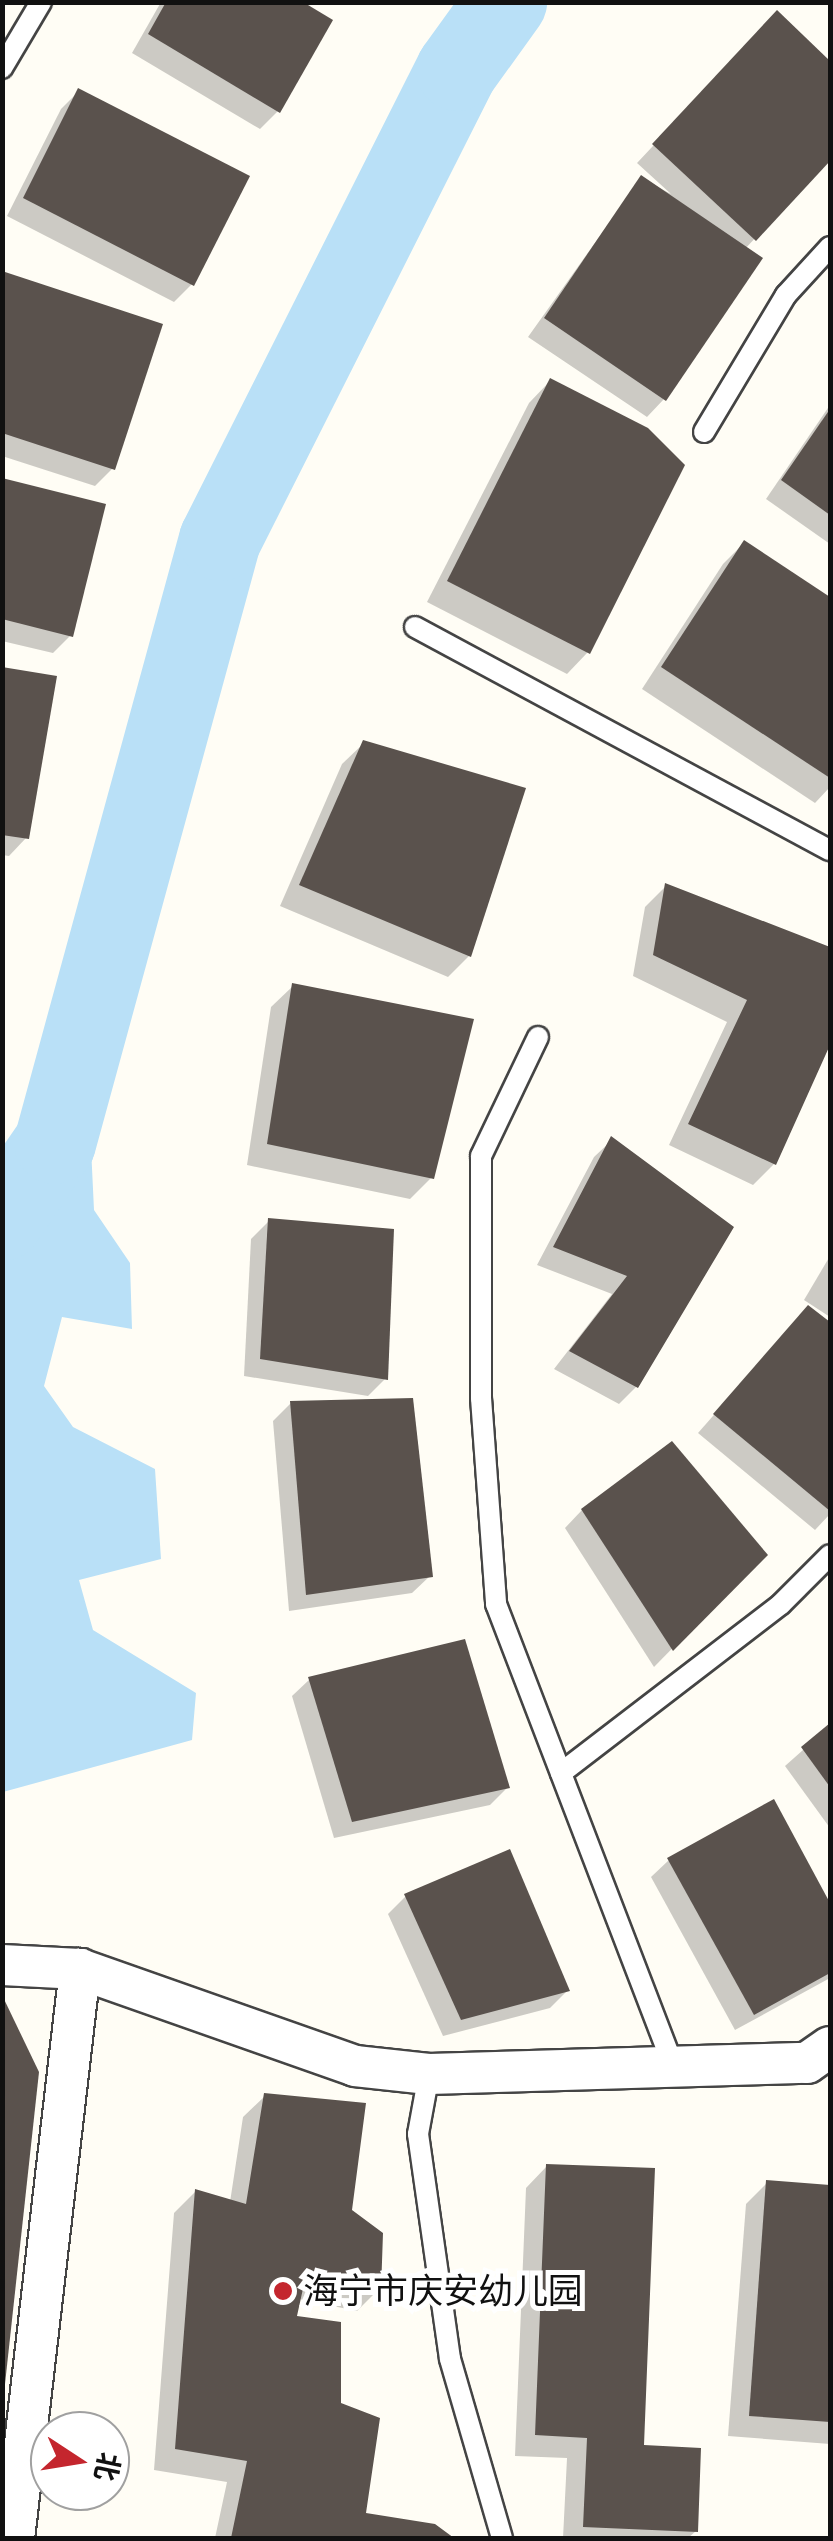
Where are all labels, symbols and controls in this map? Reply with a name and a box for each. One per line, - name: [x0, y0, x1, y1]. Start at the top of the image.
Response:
- place label: 海宁市庆安幼儿园: [303, 2270, 583, 2312]
- marker: 海宁市庆安幼儿园: [272, 2280, 294, 2302]
- north arrow: [30, 2411, 130, 2511]
- text: 北: [87, 2449, 128, 2484]

